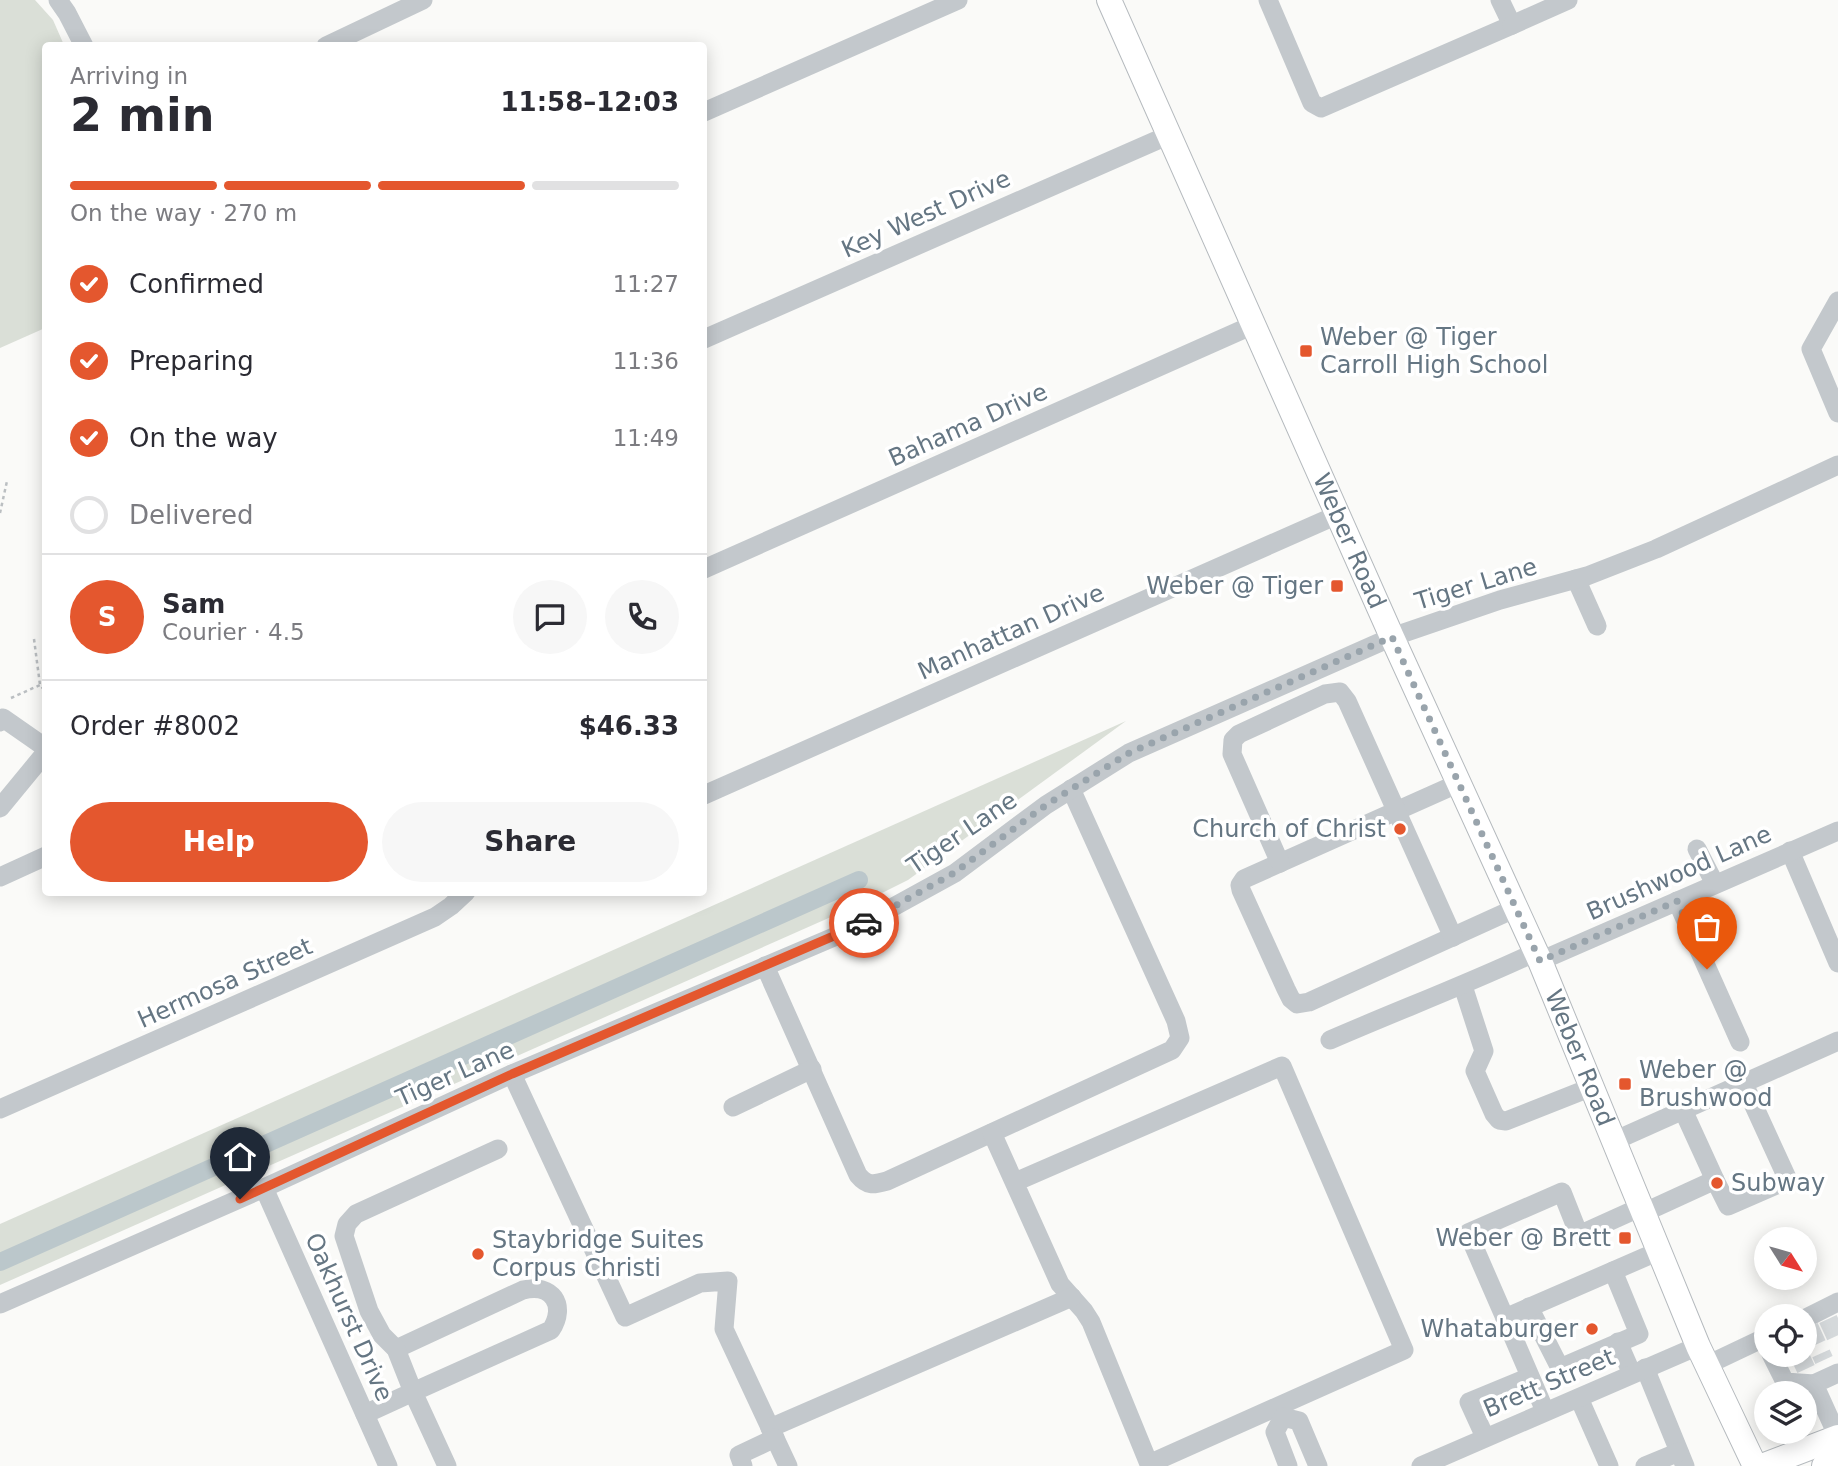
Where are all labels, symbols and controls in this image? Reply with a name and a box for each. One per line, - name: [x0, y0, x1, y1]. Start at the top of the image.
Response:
- text: Arriving in: [70, 63, 188, 89]
- text: 11:58–12:03: [500, 87, 679, 117]
- text: 2 min: [70, 88, 214, 142]
- street label: Key West Drive: [837, 164, 1015, 264]
- text: On the way · 270 m: [70, 200, 297, 226]
- icon: check: [70, 265, 108, 303]
- text: Confirmed: [129, 269, 264, 299]
- text: 11:27: [613, 271, 679, 297]
- place label: Weber @ Tiger Carroll High School: [1320, 323, 1548, 379]
- icon: check: [70, 342, 108, 380]
- marker: Weber @ Tiger Carroll High School: [1298, 343, 1314, 359]
- text: Preparing: [129, 346, 254, 376]
- text: 11:36: [613, 348, 679, 374]
- street label: Bahama Drive: [884, 377, 1052, 473]
- icon: check: [70, 419, 108, 457]
- text: On the way: [129, 423, 278, 453]
- text: 11:49: [613, 425, 679, 451]
- street label: Weber Road: [1307, 469, 1392, 613]
- text: Delivered: [129, 500, 253, 530]
- street label: Tiger Lane: [1411, 552, 1540, 616]
- place label: Weber @ Tiger: [1146, 572, 1323, 600]
- street label: Manhattan Drive: [914, 578, 1108, 686]
- marker: Weber @ Tiger: [1329, 578, 1345, 594]
- button: chat: [513, 580, 587, 654]
- button: phone: [605, 580, 679, 654]
- text: Sam: [162, 589, 225, 619]
- text: S: [98, 602, 116, 632]
- text: Courier · 4.5: [162, 619, 305, 645]
- text: Order #8002: [70, 711, 240, 741]
- text: $46.33: [579, 711, 679, 741]
- street label: Tiger Lane: [901, 786, 1022, 880]
- button: Help: [70, 802, 368, 882]
- button: Share: [382, 802, 679, 882]
- place label: Church of Christ: [1192, 815, 1386, 843]
- street label: Brushwood Lane: [1582, 820, 1776, 926]
- marker: Church of Christ: [1392, 821, 1408, 837]
- courier: [829, 888, 899, 958]
- pin: [1677, 897, 1737, 969]
- icon: car: [845, 904, 883, 942]
- icon: bag: [1688, 908, 1726, 946]
- street label: Hermosa Street: [133, 932, 317, 1034]
- street label: Weber Road: [1539, 986, 1620, 1130]
- street label: Tiger Lane: [391, 1036, 518, 1113]
- place label: Weber @ Brushwood: [1639, 1056, 1773, 1112]
- marker: Weber @ Brushwood: [1617, 1076, 1633, 1092]
- pin: [210, 1127, 270, 1199]
- icon: home: [221, 1138, 259, 1176]
- place label: Subway: [1731, 1169, 1825, 1197]
- marker: Subway: [1709, 1175, 1725, 1191]
- place label: Weber @ Brett: [1435, 1224, 1611, 1252]
- place label: Staybridge Suites Corpus Christi: [492, 1226, 704, 1282]
- north arrow: [1754, 1227, 1816, 1290]
- map controls: [1754, 1227, 1817, 1444]
- street label: Oakhurst Drive: [299, 1228, 399, 1406]
- marker: Weber @ Brett: [1617, 1230, 1633, 1246]
- marker: Staybridge Suites Corpus Christi: [470, 1246, 486, 1262]
- button: locate: [1754, 1304, 1817, 1367]
- place label: Whataburger: [1420, 1315, 1578, 1343]
- marker: Whataburger: [1584, 1321, 1600, 1337]
- street label: Brett Street: [1479, 1343, 1619, 1423]
- button: layers: [1754, 1381, 1817, 1444]

